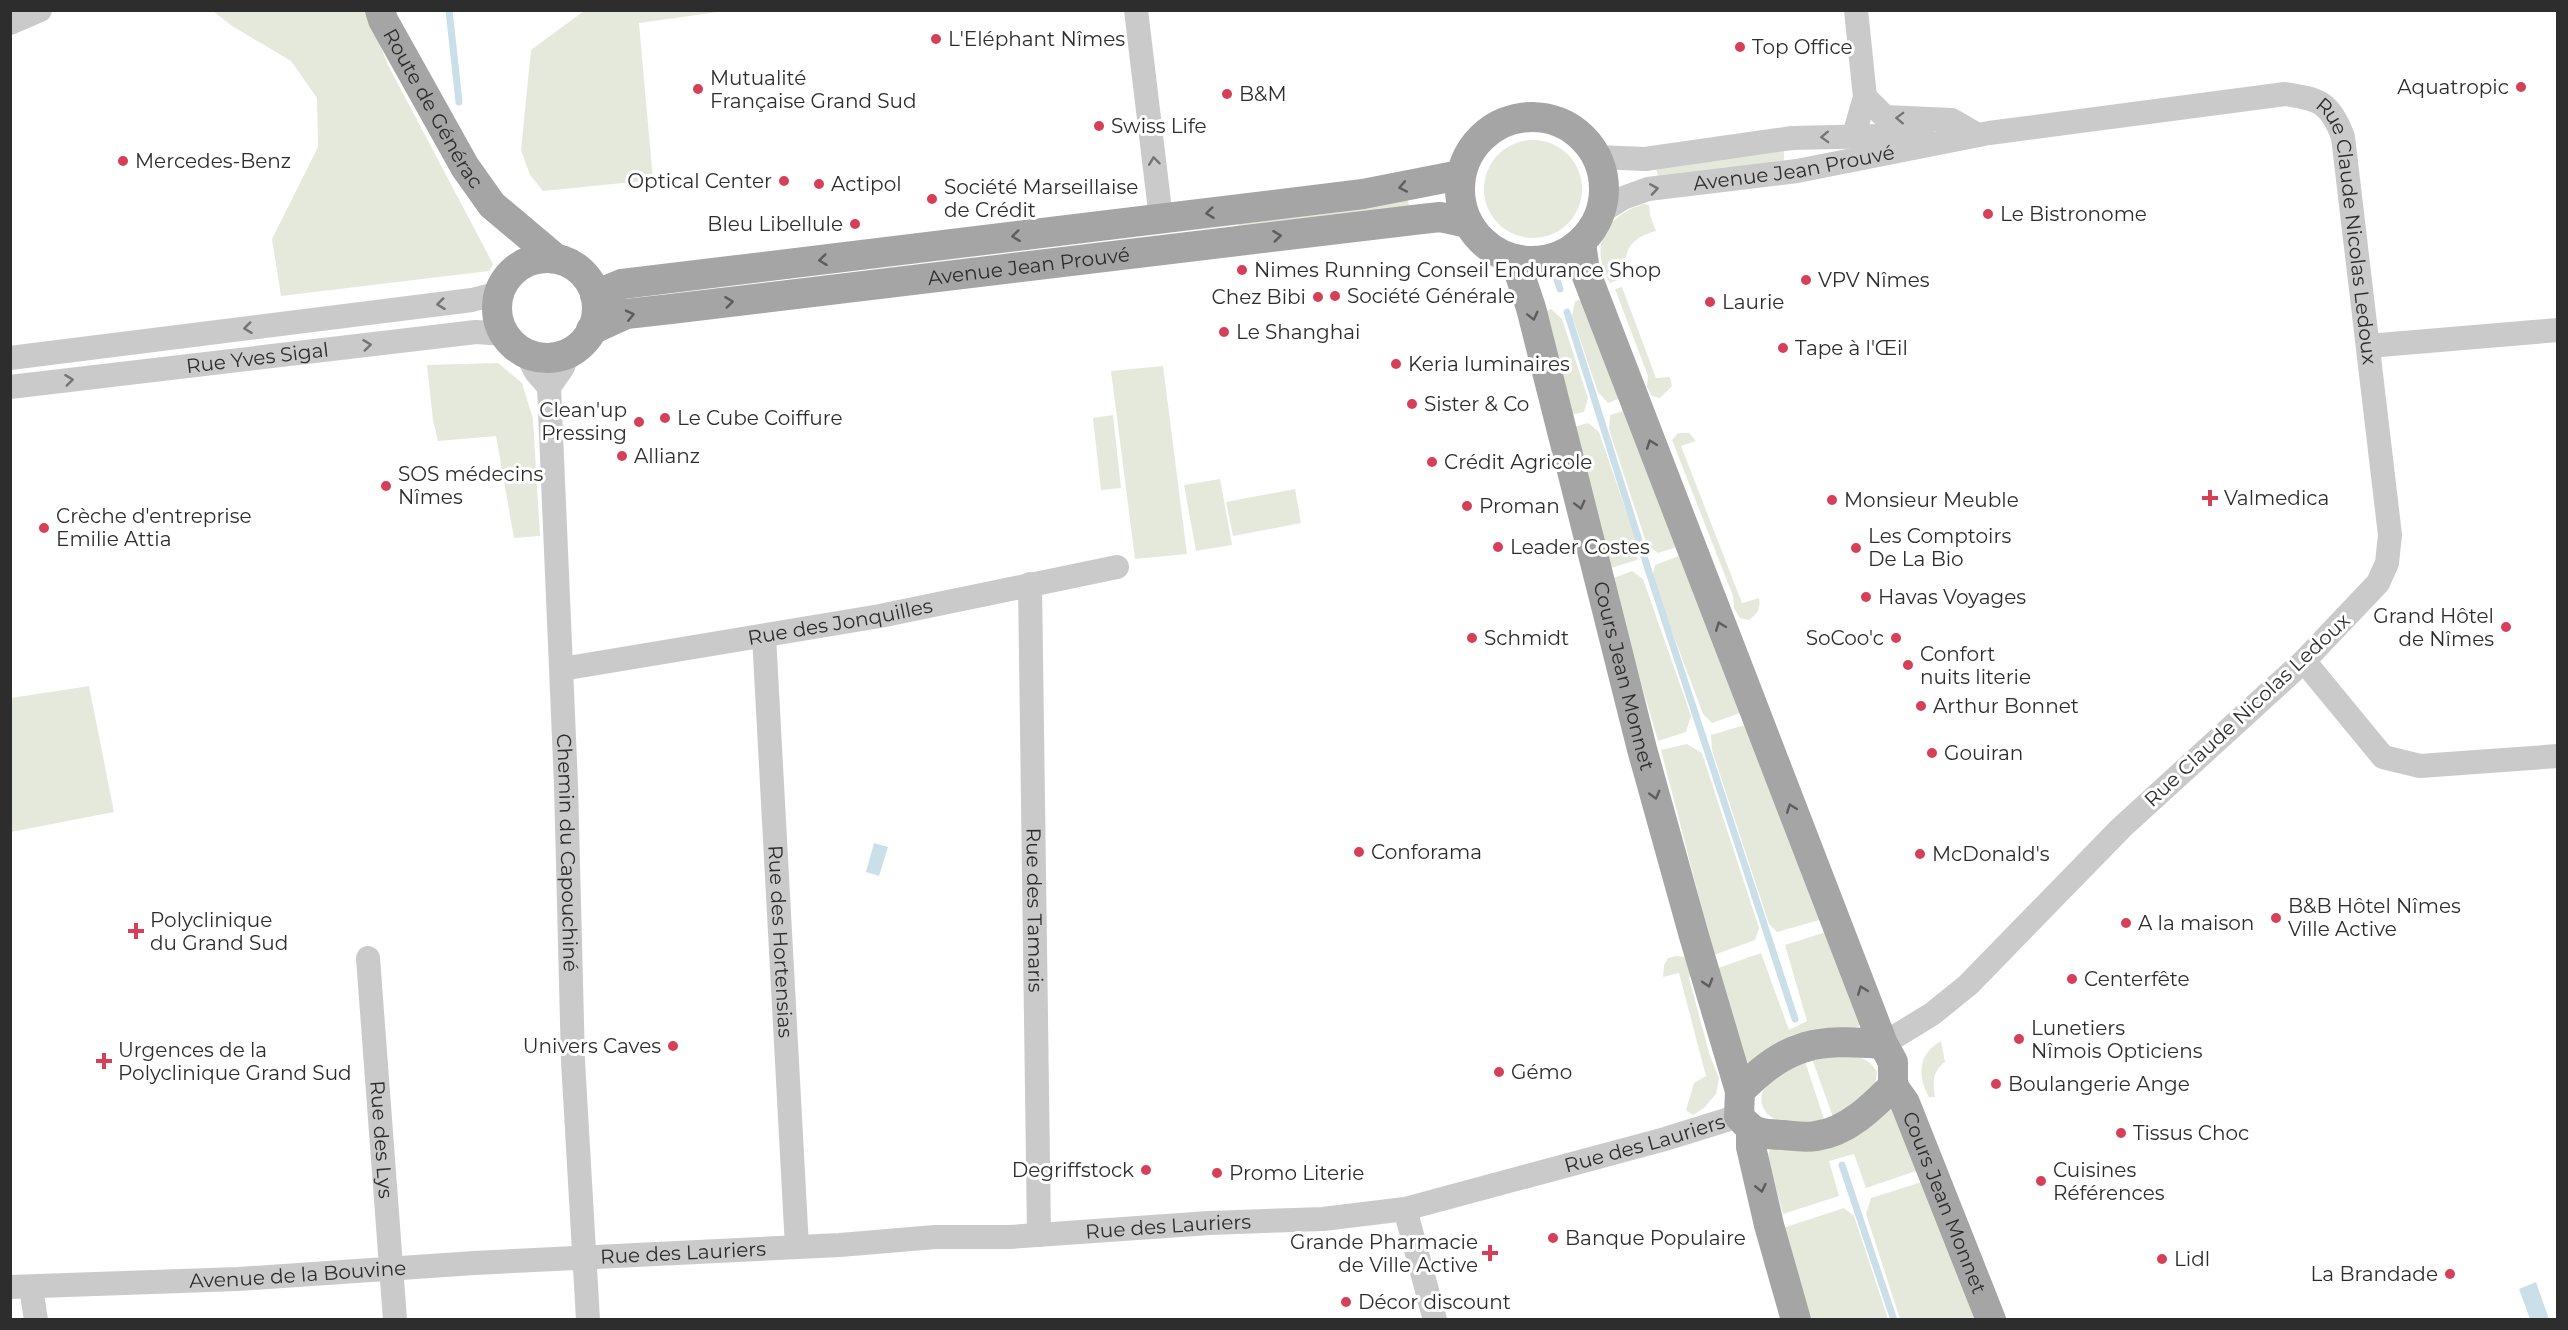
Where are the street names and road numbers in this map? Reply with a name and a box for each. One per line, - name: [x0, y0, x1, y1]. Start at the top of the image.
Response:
- street label: Route de Générac: [378, 24, 488, 193]
- street label: Rue Claude Nicolas Ledoux: [2311, 92, 2382, 366]
- street label: Avenue Jean Prouvé: [1692, 140, 1896, 195]
- street label: Avenue Jean Prouvé: [926, 242, 1131, 290]
- street label: Rue Yves Sigal: [185, 337, 330, 378]
- street label: Cours Jean Monnet: [1588, 579, 1659, 773]
- street label: Rue des Jonquilles: [746, 593, 935, 650]
- street label: Rue Claude Nicolas Ledoux: [2139, 608, 2355, 812]
- street label: Chemin du Capouchiné: [552, 733, 583, 972]
- street label: Rue des Tamaris: [1021, 827, 1048, 993]
- street label: Rue des Hortensias: [763, 844, 798, 1039]
- street label: Rue des Lys: [365, 1080, 398, 1200]
- street label: Cours Jean Monnet: [1898, 1108, 1991, 1297]
- street label: Rue des Lauriers: [1562, 1109, 1728, 1178]
- street label: Rue des Lauriers: [1084, 1210, 1252, 1244]
- street label: Rue des Lauriers: [600, 1237, 767, 1269]
- street label: Avenue de la Bouvine: [189, 1256, 407, 1293]

